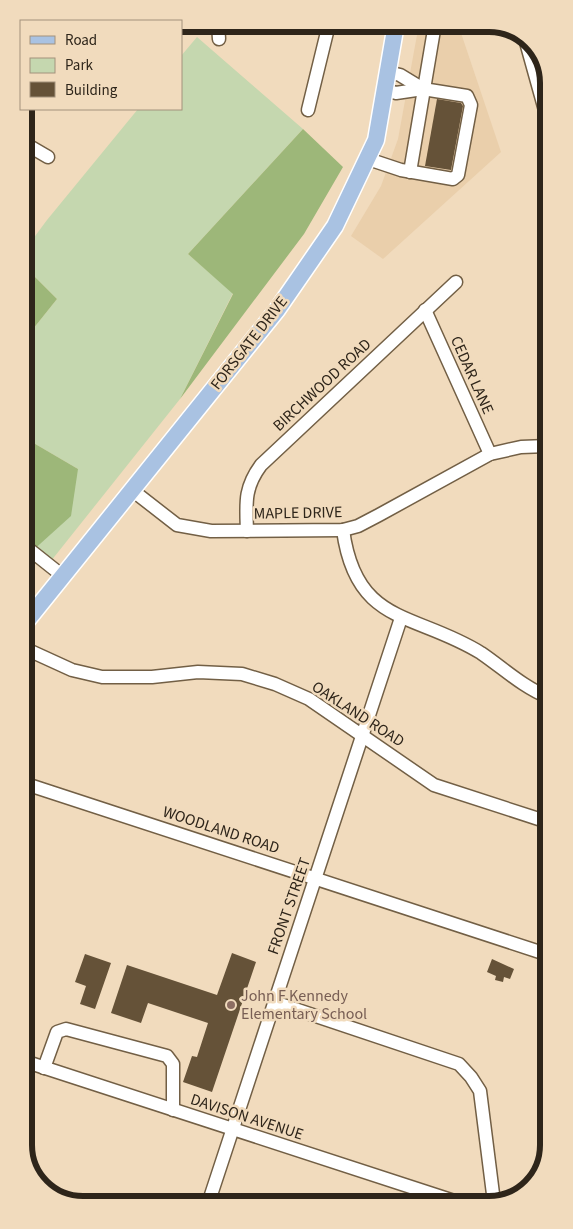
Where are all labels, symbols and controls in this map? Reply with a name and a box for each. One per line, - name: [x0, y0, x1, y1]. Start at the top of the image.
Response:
- legend: [20, 20, 182, 110]
- text: Road: [65, 30, 97, 51]
- text: Park: [65, 55, 94, 76]
- text: Building: [65, 80, 118, 101]
- street label: FORSGATE DRIVE: [205, 292, 293, 394]
- street label: CEDAR LANE: [445, 332, 499, 418]
- street label: BIRCHWOOD ROAD: [268, 333, 376, 436]
- street label: MAPLE DRIVE: [254, 501, 342, 525]
- street label: OAKLAND ROAD: [307, 676, 409, 752]
- street label: WOODLAND ROAD: [160, 801, 282, 859]
- street label: FRONT STREET: [262, 854, 316, 957]
- place label: John F Kennedy Elementary School: [241, 985, 367, 1025]
- marker: John F Kennedy Elementary School: [225, 999, 237, 1011]
- street label: DAVISON AVENUE: [188, 1088, 306, 1146]

